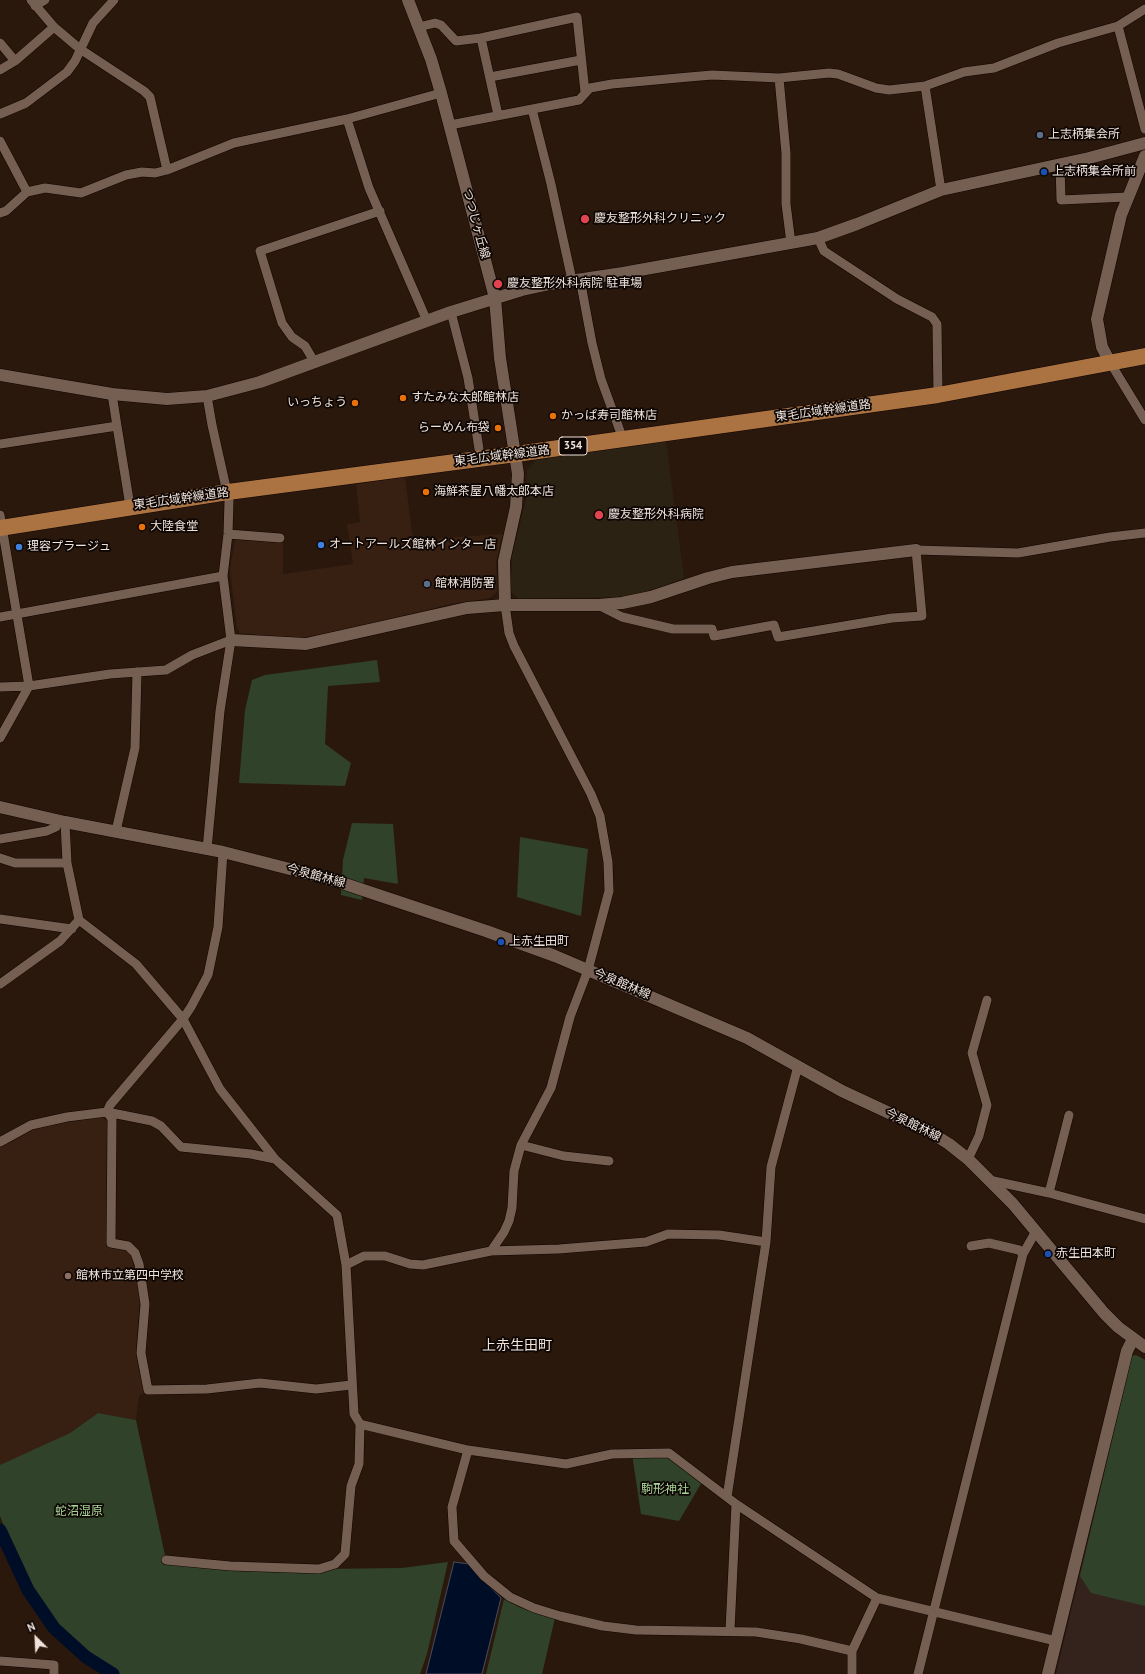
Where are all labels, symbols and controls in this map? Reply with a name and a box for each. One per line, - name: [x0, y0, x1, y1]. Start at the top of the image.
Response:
- place label: 上志柄集会所: [1048, 128, 1120, 142]
- marker: 上志柄集会所: [1035, 130, 1045, 140]
- place label: 上志柄集会所前: [1052, 165, 1136, 179]
- marker: 上志柄集会所前: [1039, 167, 1049, 177]
- street label: つつじヶ丘線: [460, 187, 492, 261]
- place label: 慶友整形外科クリニック: [594, 212, 726, 226]
- marker: 慶友整形外科クリニック: [579, 213, 591, 225]
- place label: 慶友整形外科病院 駐車場: [507, 277, 642, 291]
- marker: 慶友整形外科病院 駐車場: [492, 278, 504, 290]
- place label: すたみな太郎館林店: [411, 391, 519, 405]
- marker: すたみな太郎館林店: [398, 393, 408, 403]
- place label: いっちょう: [287, 396, 347, 410]
- street label: 東毛広域幹線道路: [774, 397, 872, 425]
- marker: いっちょう: [350, 398, 360, 408]
- place label: かっぱ寿司館林店: [561, 409, 657, 423]
- marker: かっぱ寿司館林店: [548, 411, 558, 421]
- place label: らーめん布袋: [418, 421, 490, 435]
- marker: らーめん布袋: [493, 423, 503, 433]
- road number: 354: [559, 437, 587, 455]
- street label: 東毛広域幹線道路: [453, 443, 551, 469]
- street label: 東毛広域幹線道路: [132, 485, 230, 513]
- place label: 海鮮茶屋八幡太郎本店: [434, 485, 554, 499]
- marker: 海鮮茶屋八幡太郎本店: [421, 487, 431, 497]
- place label: 慶友整形外科病院: [608, 508, 704, 522]
- marker: 慶友整形外科病院: [593, 509, 605, 521]
- place label: 大陸食堂: [150, 520, 198, 534]
- marker: 大陸食堂: [137, 522, 147, 532]
- place label: オートアールズ館林インター店: [329, 538, 496, 552]
- place label: 理容プラージュ: [27, 540, 111, 554]
- marker: オートアールズ館林インター店: [316, 540, 326, 550]
- marker: 理容プラージュ: [14, 542, 24, 552]
- place label: 館林消防署: [435, 577, 495, 591]
- marker: 館林消防署: [422, 579, 432, 589]
- street label: 今泉館林線: [285, 861, 347, 891]
- place label: 上赤生田町: [509, 935, 569, 949]
- marker: 上赤生田町: [496, 937, 506, 947]
- street label: 今泉館林線: [592, 966, 652, 1002]
- street label: 今泉館林線: [883, 1105, 943, 1145]
- place label: 赤生田本町: [1056, 1247, 1116, 1261]
- marker: 赤生田本町: [1043, 1249, 1053, 1259]
- place label: 館林市立第四中学校: [76, 1269, 184, 1283]
- marker: 館林市立第四中学校: [63, 1271, 73, 1281]
- district label: 上赤生田町: [482, 1338, 552, 1354]
- park label: 駒形神社: [641, 1483, 689, 1497]
- park label: 蛇沼湿原: [55, 1505, 103, 1519]
- north arrow: [16, 1618, 56, 1658]
- text: N: [25, 1619, 37, 1635]

